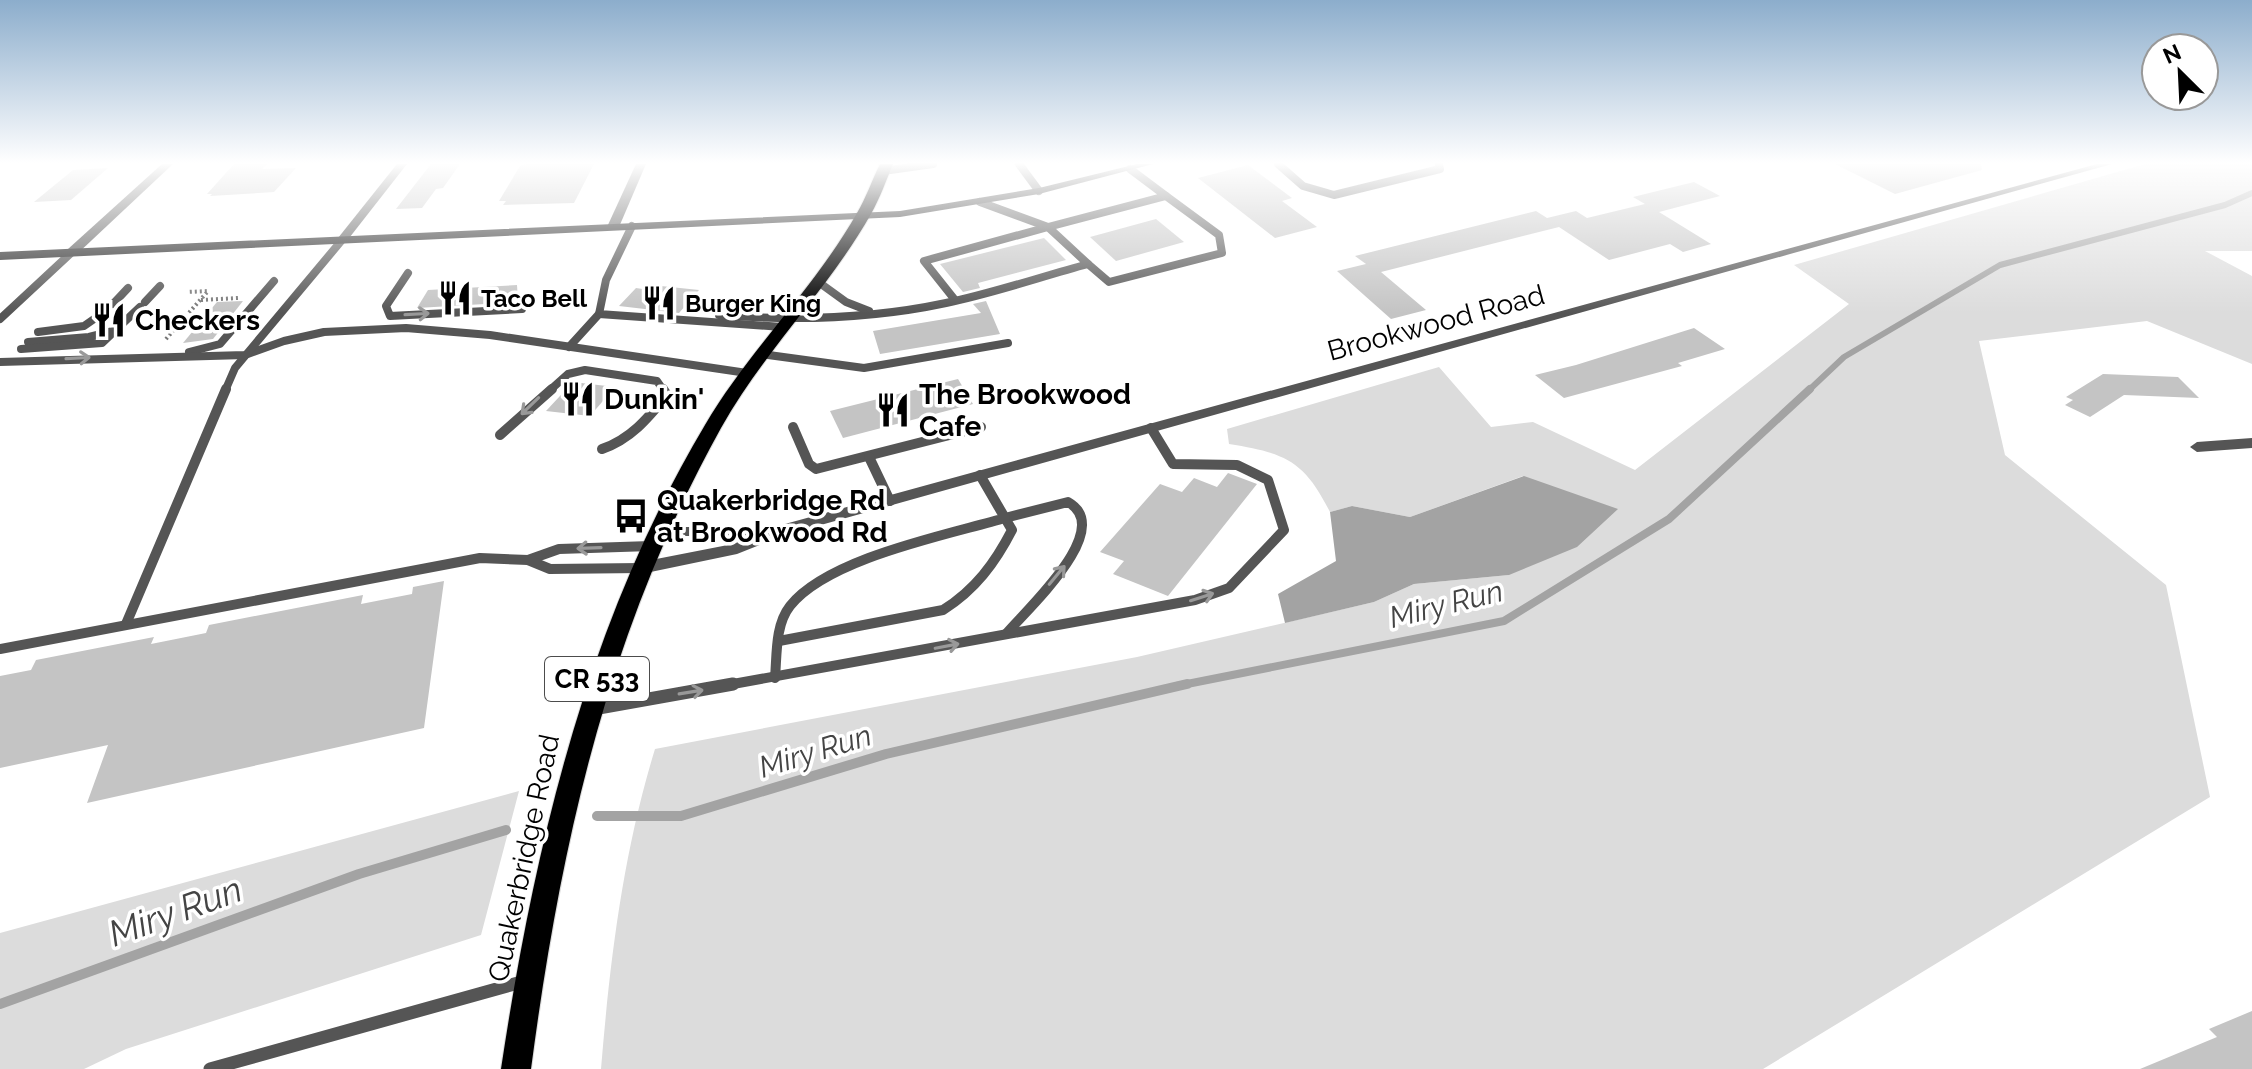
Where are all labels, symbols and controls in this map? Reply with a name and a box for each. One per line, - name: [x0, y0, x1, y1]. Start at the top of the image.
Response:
- north arrow: [2140, 32, 2220, 112]
- text: N: [2159, 38, 2185, 69]
- street label: Brookwood Road: [1324, 278, 1548, 368]
- restaurant icon: Taco Bell: [436, 279, 474, 317]
- place label: Taco Bell: [481, 284, 588, 313]
- restaurant icon: Burger King: [640, 284, 678, 322]
- place label: Burger King: [685, 289, 821, 318]
- restaurant icon: Checkers: [90, 301, 128, 339]
- place label: Checkers: [135, 304, 260, 337]
- one-way arrow: [403, 307, 430, 322]
- one-way arrow: [64, 351, 91, 366]
- place label: The Brookwood Cafe: [919, 378, 1131, 443]
- restaurant icon: Dunkin': [559, 380, 597, 418]
- place label: Dunkin': [604, 383, 704, 416]
- restaurant icon: The Brookwood Cafe: [874, 391, 912, 429]
- one-way arrow: [521, 397, 541, 415]
- place label: Quakerbridge Rd at Brookwood Rd: [657, 484, 888, 549]
- bus stop icon: Quakerbridge Rd at Brookwood Rd: [612, 497, 650, 535]
- one-way arrow: [576, 540, 603, 555]
- one-way arrow: [1048, 565, 1066, 586]
- water label: Miry Run: [1386, 573, 1506, 635]
- one-way arrow: [1190, 588, 1215, 603]
- one-way arrow: [934, 637, 959, 652]
- road number: CR 533: [545, 657, 649, 701]
- one-way arrow: [678, 684, 704, 699]
- water label: Miry Run: [755, 717, 875, 785]
- street label: Quakerbridge Road: [482, 731, 566, 985]
- water label: Miry Run: [103, 868, 247, 954]

